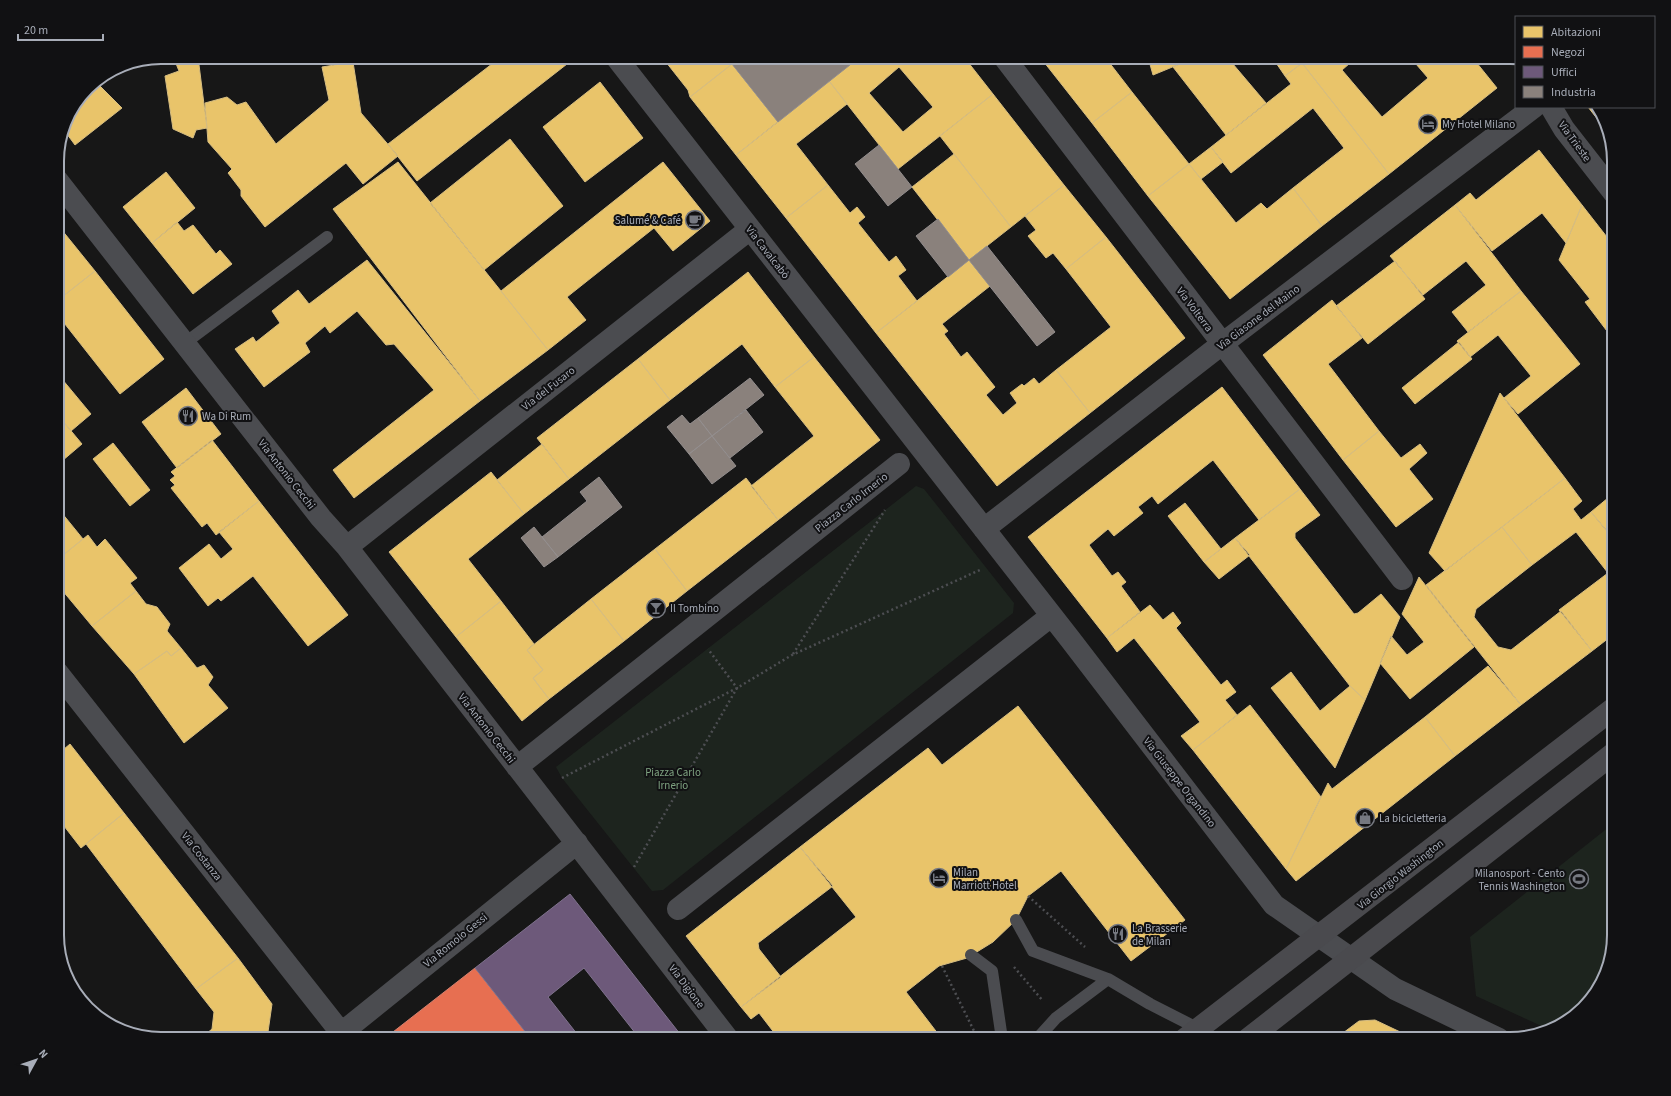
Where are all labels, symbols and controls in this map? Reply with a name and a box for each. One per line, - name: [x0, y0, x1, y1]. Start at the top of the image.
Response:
- scale bar: [18, 16, 103, 42]
- legend: [1515, 16, 1655, 108]
- text: 20 m: [24, 22, 48, 39]
- text: Abitazioni: [1551, 24, 1601, 41]
- text: Negozi: [1551, 44, 1585, 61]
- text: Uffici: [1551, 64, 1577, 81]
- text: Industria: [1551, 84, 1596, 101]
- hotel icon: My Hotel Milano: [1417, 113, 1439, 135]
- place label: My Hotel Milano: [1442, 117, 1515, 132]
- street label: Via Trieste: [1555, 118, 1595, 165]
- cafe icon: Salumé & Café: [684, 209, 706, 231]
- place label: Salumé & Café: [615, 213, 682, 228]
- street label: Via Cavalcabò: [742, 223, 793, 282]
- street label: Via Giasone del Maino: [1214, 281, 1303, 354]
- street label: Via Volterra: [1173, 284, 1216, 335]
- street label: Via del Fusaro: [519, 363, 578, 414]
- restaurant icon: Wa Di Rum: [177, 405, 199, 427]
- place label: Wa Di Rum: [202, 409, 251, 424]
- street label: Via Antonio Cecchi: [255, 436, 319, 512]
- street label: Piazza Carlo Irnerio: [812, 469, 891, 536]
- bar icon: Il Tombino: [645, 597, 667, 619]
- place label: Il Tombino: [670, 601, 719, 616]
- street label: Via Antonio Cecchi: [455, 690, 519, 766]
- street label: Via Giuseppe Organdino: [1140, 734, 1219, 830]
- park label: Piazza Carlo Irnerio: [645, 765, 701, 793]
- shop icon: La bicicletteria: [1354, 807, 1376, 829]
- place label: La bicicletteria: [1379, 811, 1446, 826]
- street label: Via Costanza: [178, 829, 225, 884]
- street label: Via Giorgio Washington: [1354, 836, 1447, 913]
- place label: Milan Marriott Hotel: [953, 865, 1017, 893]
- place label: Milanosport - Cento Tennis Washington: [1475, 866, 1565, 894]
- hotel icon: Milan Marriott Hotel: [928, 867, 950, 889]
- sports icon: Milanosport - Cento Tennis Washington: [1568, 868, 1590, 890]
- street label: Via Romolo Gessi: [420, 910, 491, 971]
- place label: La Brasserie de Milan: [1132, 921, 1188, 949]
- restaurant icon: La Brasserie de Milan: [1107, 923, 1129, 945]
- street label: Via Digione: [665, 961, 708, 1012]
- north arrow: [16, 1040, 56, 1080]
- text: N: [35, 1046, 51, 1062]

